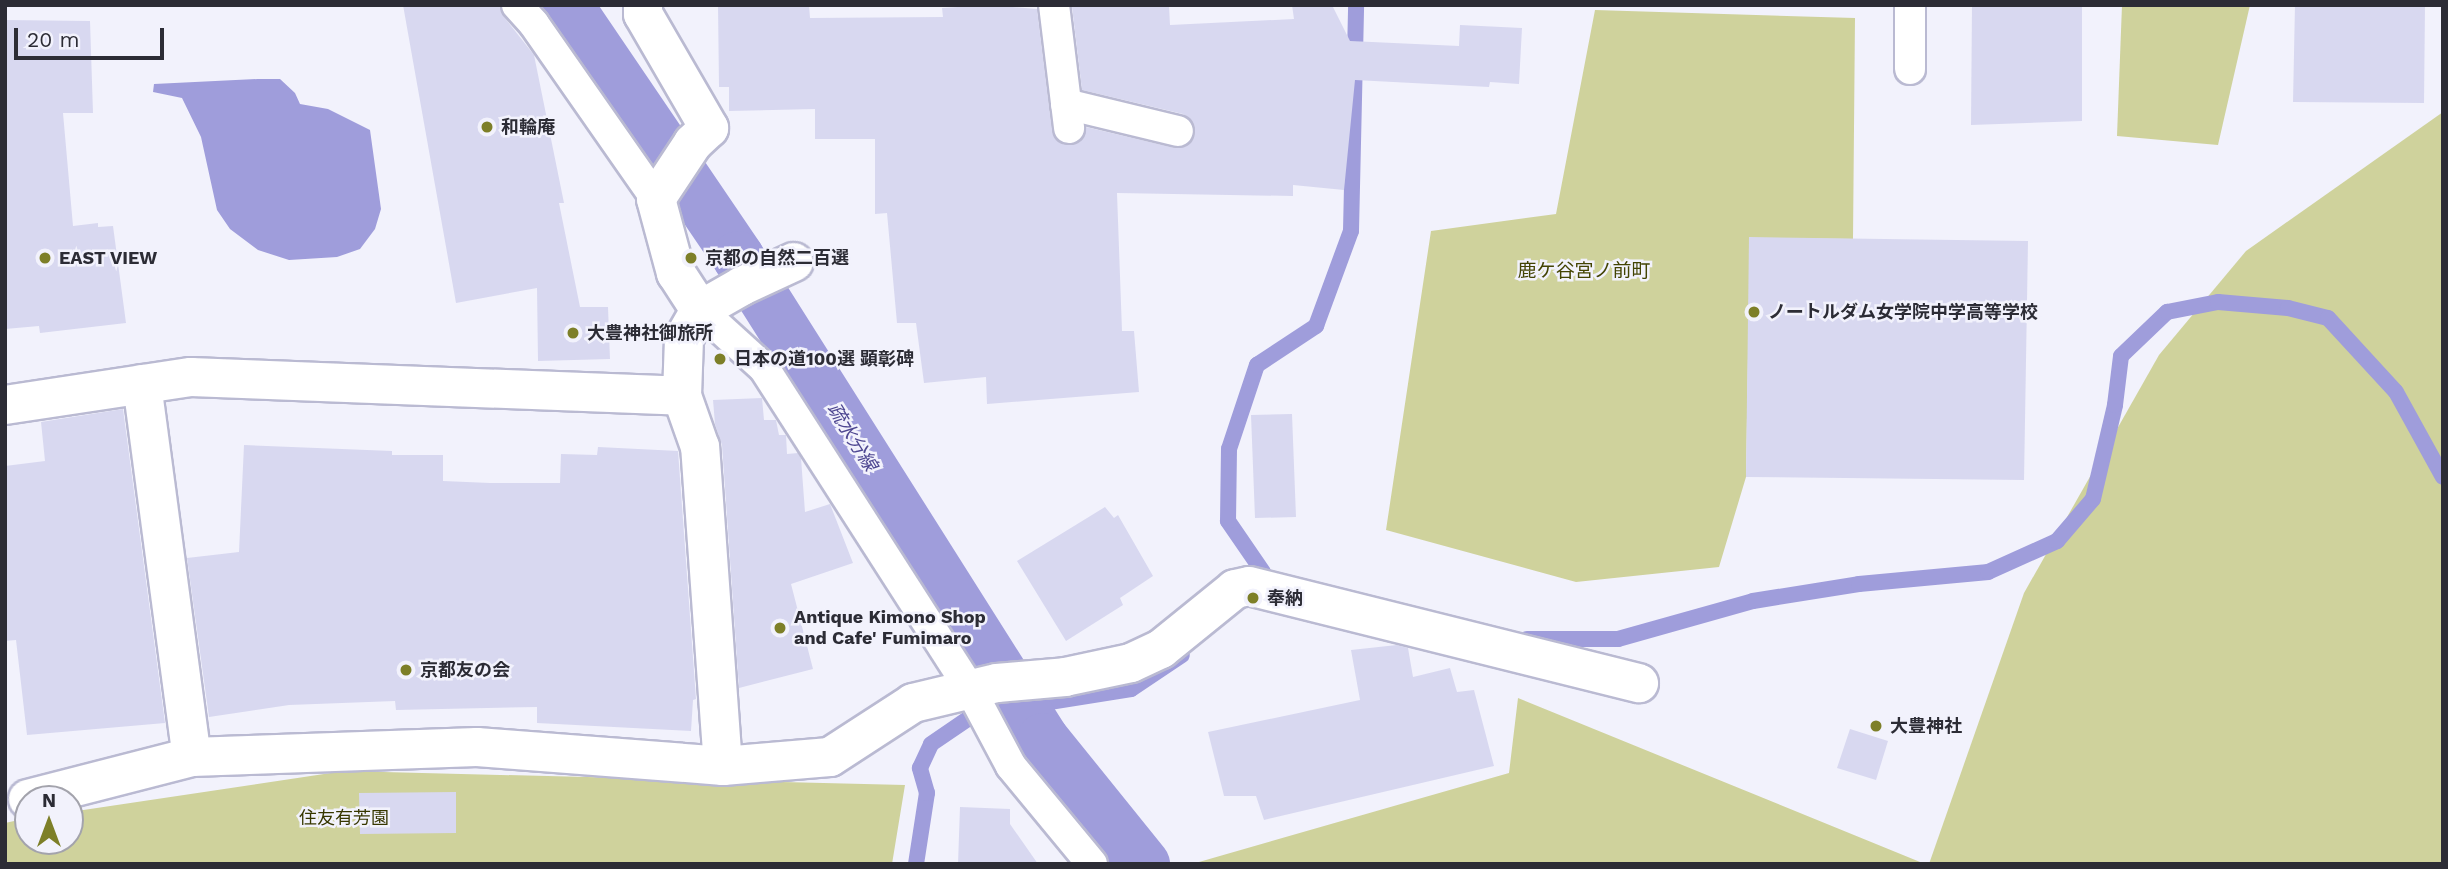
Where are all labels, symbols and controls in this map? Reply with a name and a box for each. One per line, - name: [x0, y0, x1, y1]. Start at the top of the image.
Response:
- scale bar: [18, 14, 168, 58]
- text: 20 m: [27, 27, 79, 52]
- place label: 和輪庵: [501, 116, 555, 138]
- marker: 和輪庵: [479, 119, 495, 135]
- place label: EAST VIEW: [59, 247, 158, 269]
- place label: 京都の自然二百選: [705, 247, 849, 269]
- marker: EAST VIEW: [37, 250, 53, 266]
- marker: 京都の自然二百選: [683, 250, 699, 266]
- district label: 鹿ケ谷宮ノ前町: [1518, 260, 1650, 282]
- place label: ノートルダム女学院中学高等学校: [1768, 301, 2038, 323]
- marker: ノートルダム女学院中学高等学校: [1746, 304, 1762, 320]
- place label: 大豊神社御旅所: [587, 322, 713, 344]
- marker: 大豊神社御旅所: [565, 325, 581, 341]
- place label: 日本の道100選 顕彰碑: [734, 348, 914, 370]
- marker: 日本の道100選 顕彰碑: [712, 351, 728, 367]
- water label: 疏水分線: [822, 399, 882, 475]
- place label: 奉納: [1267, 587, 1303, 609]
- marker: 奉納: [1245, 590, 1261, 606]
- place label: Antique Kimono Shop and Cafe' Fumimaro: [794, 607, 986, 650]
- marker: Antique Kimono Shop and Cafe' Fumimaro: [772, 620, 788, 636]
- place label: 京都友の会: [420, 659, 510, 681]
- marker: 京都友の会: [398, 662, 414, 678]
- place label: 大豊神社: [1890, 715, 1962, 737]
- marker: 大豊神社: [1868, 718, 1884, 734]
- north arrow: [14, 785, 84, 855]
- text: N: [42, 789, 56, 812]
- park label: 住友有芳園: [299, 807, 389, 829]

